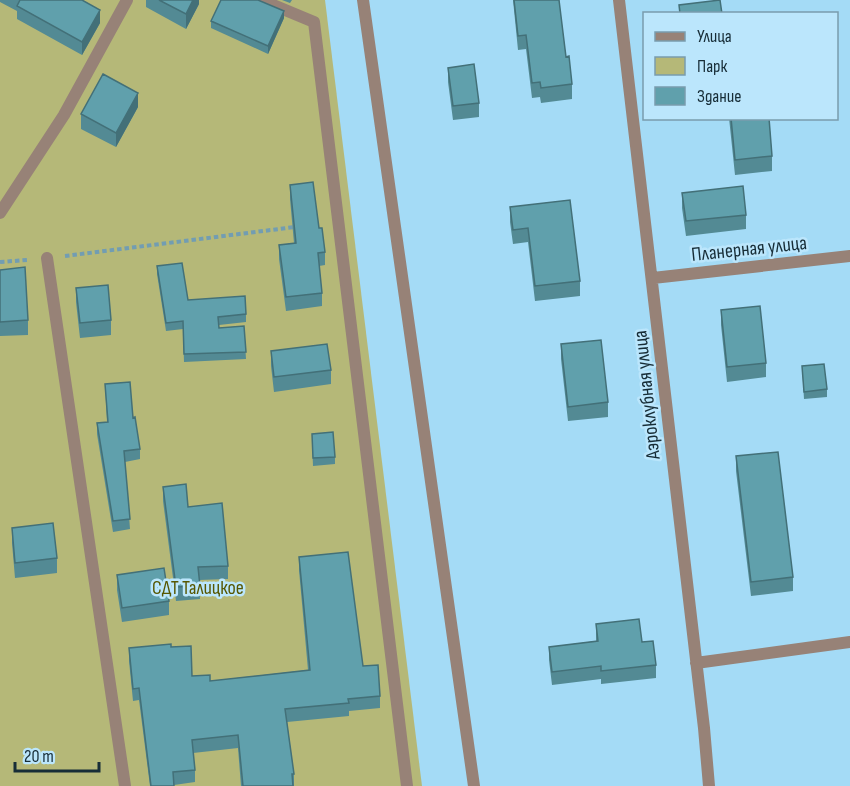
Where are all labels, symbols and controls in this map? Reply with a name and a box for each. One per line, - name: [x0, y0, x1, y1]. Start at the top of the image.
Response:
- legend: [643, 12, 838, 120]
- text: Улица: [697, 26, 732, 47]
- text: Парк: [697, 56, 728, 77]
- text: Здание: [697, 86, 742, 107]
- street label: Планерная улица: [690, 231, 808, 267]
- street label: Аэроклубная улица: [628, 329, 666, 462]
- park label: СДТ Талицкое: [152, 576, 244, 600]
- scale bar: [15, 735, 99, 773]
- text: 20 m: [24, 746, 54, 767]

